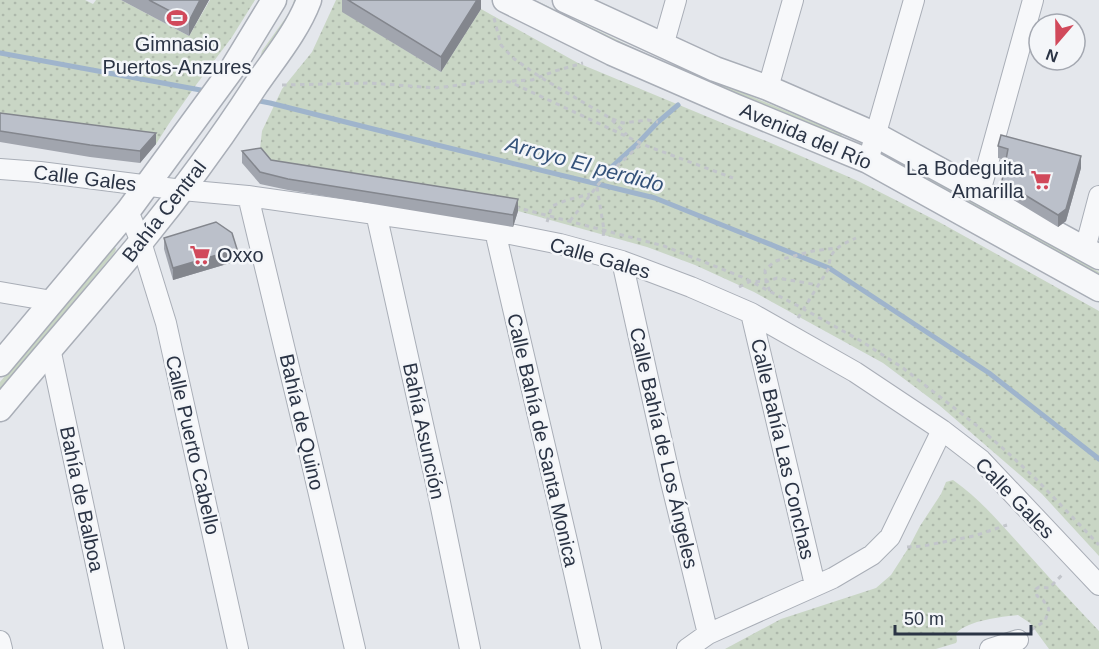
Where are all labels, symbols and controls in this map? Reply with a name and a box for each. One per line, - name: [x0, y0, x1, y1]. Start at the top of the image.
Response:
- sports icon: Gimnasio Puertos-Anzures: [165, 6, 189, 30]
- north arrow: [1027, 12, 1087, 72]
- place label: Gimnasio Puertos-Anzures: [103, 33, 251, 78]
- text: N: [1044, 46, 1060, 66]
- street label: Avenida del Río: [737, 98, 875, 174]
- water label: Arroyo El perdido: [502, 131, 667, 196]
- street label: Bahía Central: [118, 156, 210, 266]
- place label: La Bodeguita Amarilla: [906, 157, 1025, 202]
- street label: Calle Gales: [32, 161, 138, 195]
- supermarket icon: La Bodeguita Amarilla: [1029, 168, 1053, 192]
- street label: Calle Gales: [547, 233, 653, 283]
- supermarket icon: Oxxo: [188, 243, 212, 267]
- place label: Oxxo: [217, 244, 264, 266]
- street label: Calle Bahía de Santa Monica: [503, 311, 583, 570]
- street label: Calle Bahía de Los Ángeles: [626, 325, 702, 571]
- street label: Calle Bahía Las Conchas: [747, 337, 819, 561]
- street label: Bahía de Quino: [276, 352, 328, 492]
- street label: Calle Puerto Cabello: [162, 353, 224, 537]
- street label: Bahía Asunción: [399, 361, 449, 501]
- street label: Bahía de Balboa: [56, 424, 108, 574]
- street label: Calle Gales: [971, 453, 1059, 543]
- scale bar: [895, 598, 1032, 636]
- text: 50 m: [904, 609, 944, 629]

